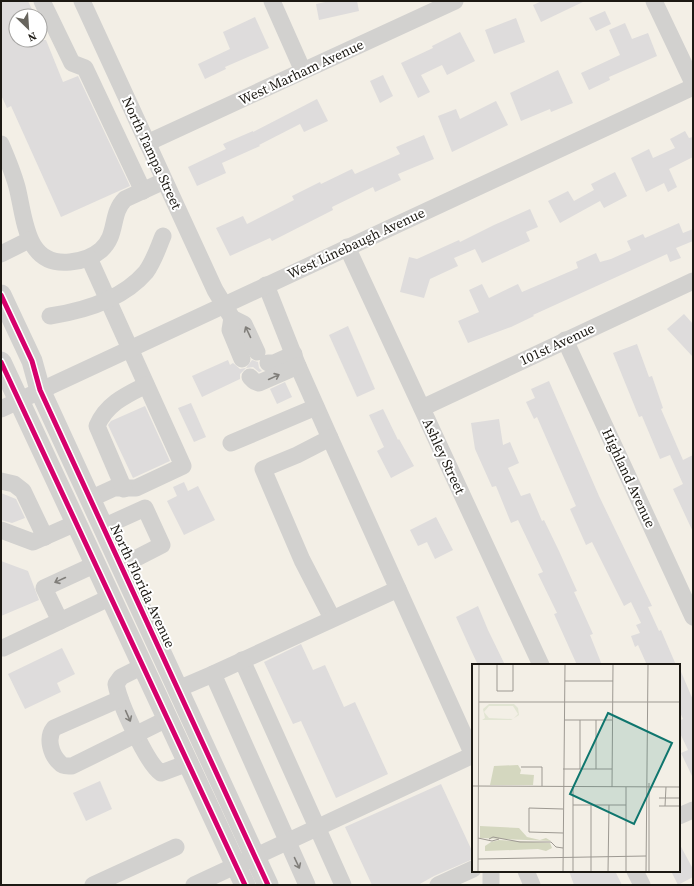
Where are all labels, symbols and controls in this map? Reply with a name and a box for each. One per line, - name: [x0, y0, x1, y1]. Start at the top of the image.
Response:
- north arrow: [8, 8, 48, 48]
- text: N: [25, 28, 39, 45]
- street label: West Marham Avenue: [235, 34, 367, 110]
- street label: North Tampa Street: [117, 93, 187, 213]
- street label: West Linebaugh Avenue: [284, 202, 428, 284]
- street label: 101st Avenue: [516, 318, 598, 370]
- one-way arrow: [244, 326, 251, 338]
- one-way arrow: [267, 373, 279, 380]
- street label: Ashley Street: [418, 415, 470, 498]
- street label: Highland Avenue: [597, 425, 661, 531]
- street label: North Florida Avenue: [106, 521, 180, 651]
- one-way arrow: [54, 577, 66, 584]
- inset map: [472, 664, 680, 872]
- one-way arrow: [125, 709, 132, 721]
- one-way arrow: [294, 857, 302, 869]

